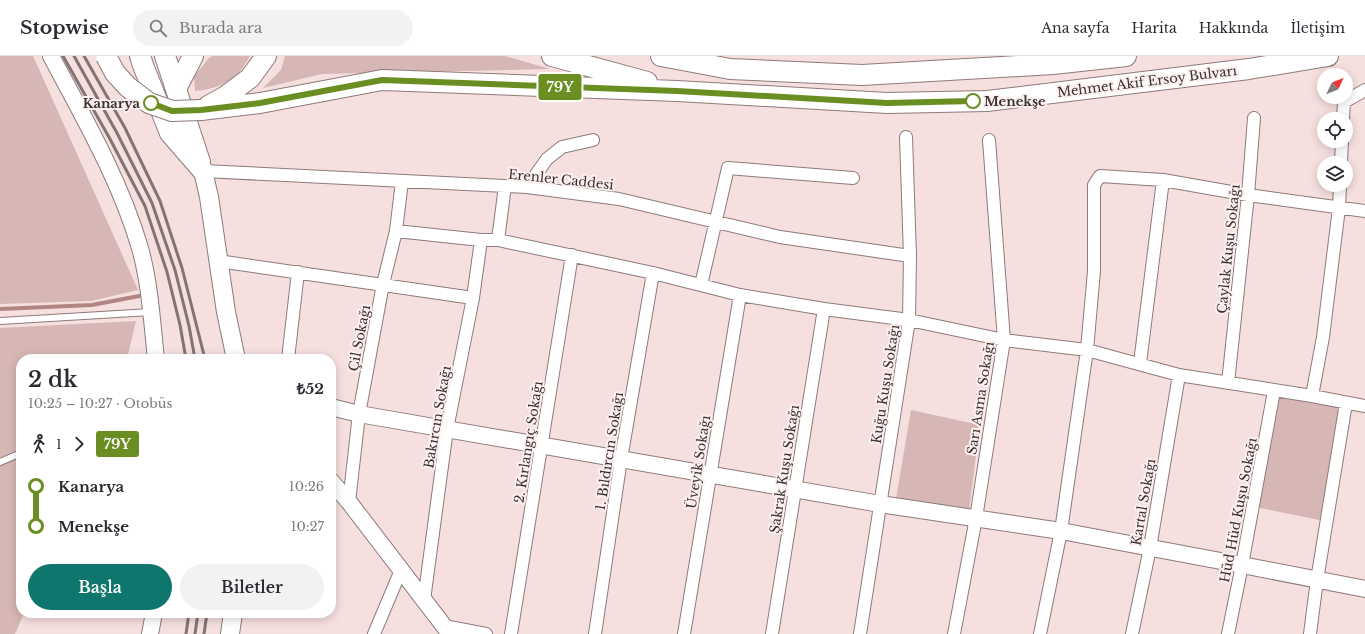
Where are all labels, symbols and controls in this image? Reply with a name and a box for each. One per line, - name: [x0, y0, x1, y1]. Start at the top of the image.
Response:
- search box: [133, 10, 413, 46]
- text: Stopwise: [20, 16, 109, 39]
- icon: search: [147, 17, 169, 39]
- text: Burada ara: [179, 18, 262, 37]
- text: Ana sayfa: [1041, 19, 1110, 37]
- text: Harita: [1132, 19, 1177, 37]
- text: Hakkında: [1199, 19, 1268, 37]
- text: İletişim: [1290, 19, 1345, 37]
- street label: Mehmet Akif Ersoy Bulvarı: [1056, 62, 1239, 101]
- north arrow: [1317, 68, 1353, 104]
- map controls: [1317, 68, 1353, 192]
- line badge: 79Y: [537, 74, 583, 100]
- text: 79Y: [546, 78, 574, 96]
- marker: Menekşe: [965, 93, 981, 109]
- place label: Menekşe: [984, 93, 1046, 110]
- place label: Kanarya: [83, 95, 141, 112]
- marker: Kanarya: [143, 95, 159, 111]
- button: locate: [1317, 112, 1353, 148]
- button: layers: [1317, 156, 1353, 192]
- street label: Erenler Caddesi: [507, 165, 615, 194]
- street label: Çaylak Kuşu Sokağı: [1213, 183, 1244, 315]
- street label: Çil Sokağı: [345, 303, 374, 373]
- street label: Kuğu Kuşu Sokağı: [868, 323, 903, 445]
- street label: Sarı Asma Sokağı: [963, 340, 998, 456]
- street label: Bakırcın Sokağı: [420, 364, 455, 470]
- text: 2 dk: [28, 366, 78, 393]
- text: ₺52: [297, 379, 324, 398]
- street label: 2. Kırlangıç Sokağı: [510, 379, 547, 504]
- street label: 1. Bıldırcın Sokağı: [592, 390, 627, 511]
- text: 10:25 – 10:27 · Otobüs: [28, 395, 172, 412]
- street label: Şakrak Kuşu Sokağı: [766, 403, 803, 535]
- street label: Üveyik Sokağı: [682, 413, 714, 510]
- icon: walk: [28, 433, 50, 455]
- icon: forward: [68, 433, 90, 455]
- text: 79Y: [104, 435, 131, 453]
- text: 1: [56, 436, 62, 453]
- street label: Hüd Hüd Kuşu Sokağı: [1216, 436, 1261, 584]
- street label: Kartal Sokağı: [1127, 457, 1160, 547]
- text: Kanarya: [58, 477, 124, 496]
- text: 10:26: [289, 478, 324, 495]
- text: Menekşe: [58, 517, 129, 536]
- text: 10:27: [291, 518, 324, 535]
- button: Başla: [28, 564, 172, 610]
- button: Biletler: [180, 564, 324, 610]

